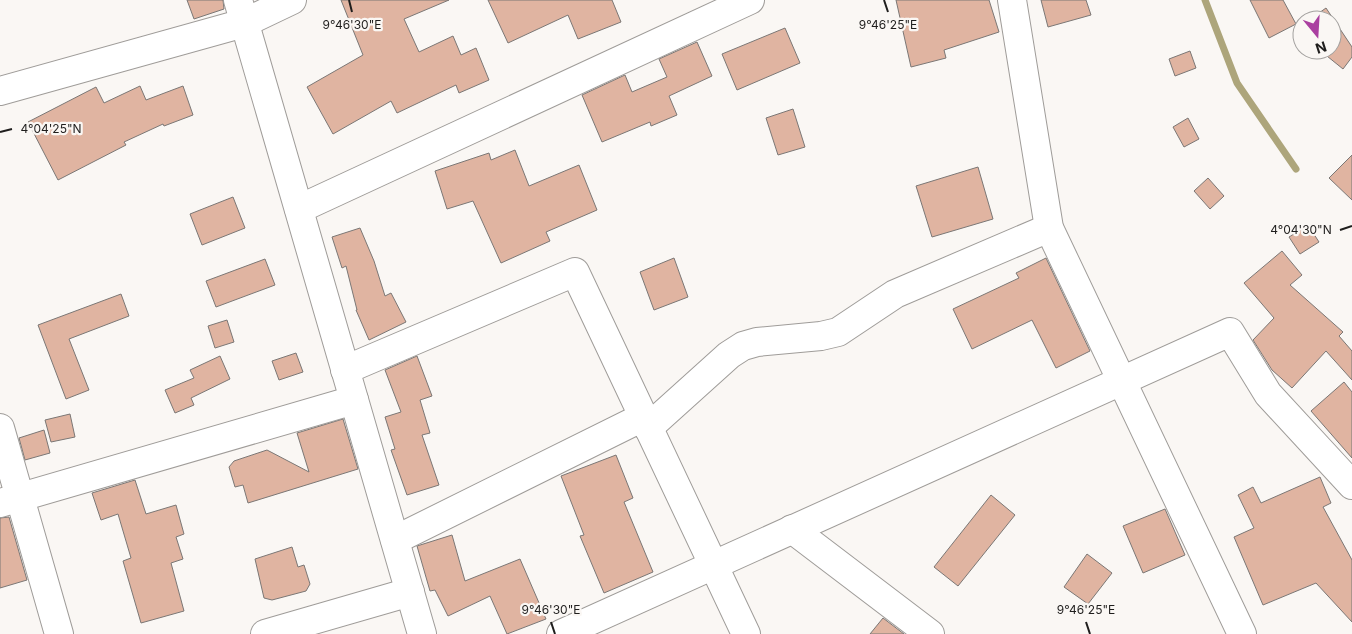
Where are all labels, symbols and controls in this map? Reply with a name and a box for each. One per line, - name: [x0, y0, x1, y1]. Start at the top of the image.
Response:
- north arrow: [1292, 10, 1342, 60]
- text: 9°46'30"E: [323, 17, 381, 32]
- text: 9°46'25"E: [859, 17, 917, 32]
- text: N: [1313, 38, 1329, 58]
- text: 4°04'25"N: [20, 121, 82, 136]
- text: 4°04'30"N: [1270, 222, 1332, 237]
- text: 9°46'30"E: [522, 602, 580, 617]
- text: 9°46'25"E: [1057, 602, 1115, 617]

